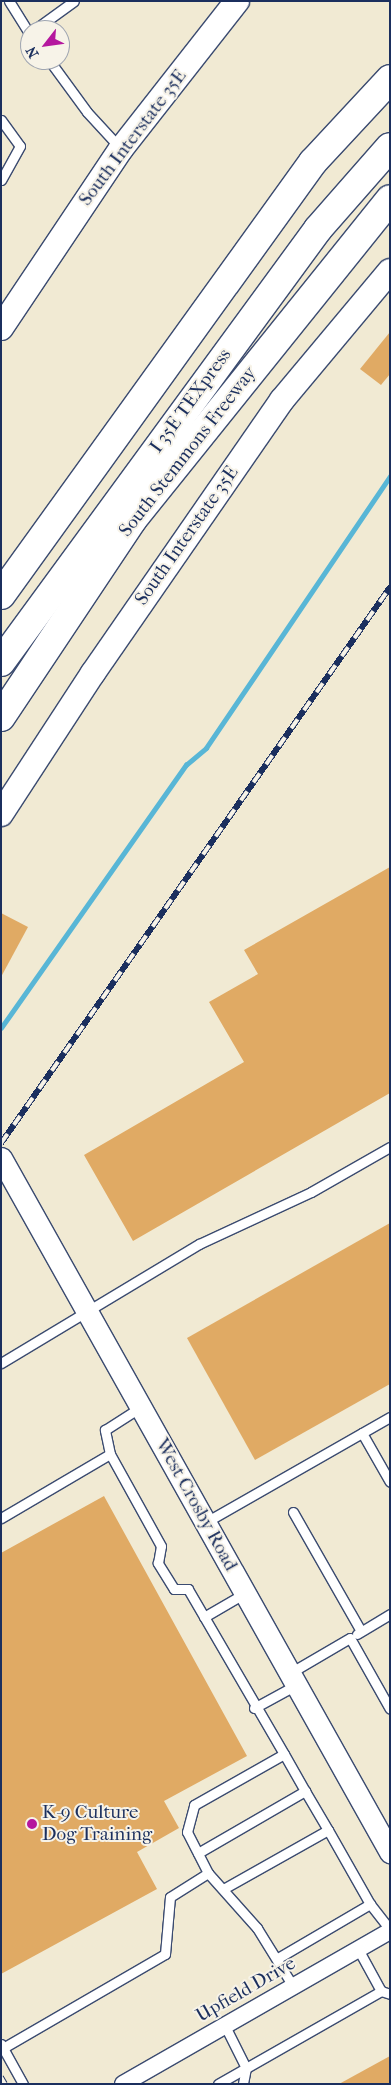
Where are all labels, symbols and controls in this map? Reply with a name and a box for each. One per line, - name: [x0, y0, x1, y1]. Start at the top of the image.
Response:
- north arrow: [20, 20, 70, 70]
- text: N: [22, 43, 42, 61]
- street label: South Interstate 35E: [74, 65, 192, 211]
- street label: I 35E TEXpress: [145, 344, 237, 458]
- street label: South Stemmons Freeway: [114, 362, 262, 542]
- street label: South Interstate 35E: [130, 462, 244, 610]
- street label: West Crosby Road: [150, 1435, 242, 1575]
- place label: K-9 Culture Dog Training: [42, 1802, 152, 1846]
- marker: K-9 Culture Dog Training: [26, 1818, 38, 1830]
- street label: Upfield Drive: [192, 1952, 300, 2028]

